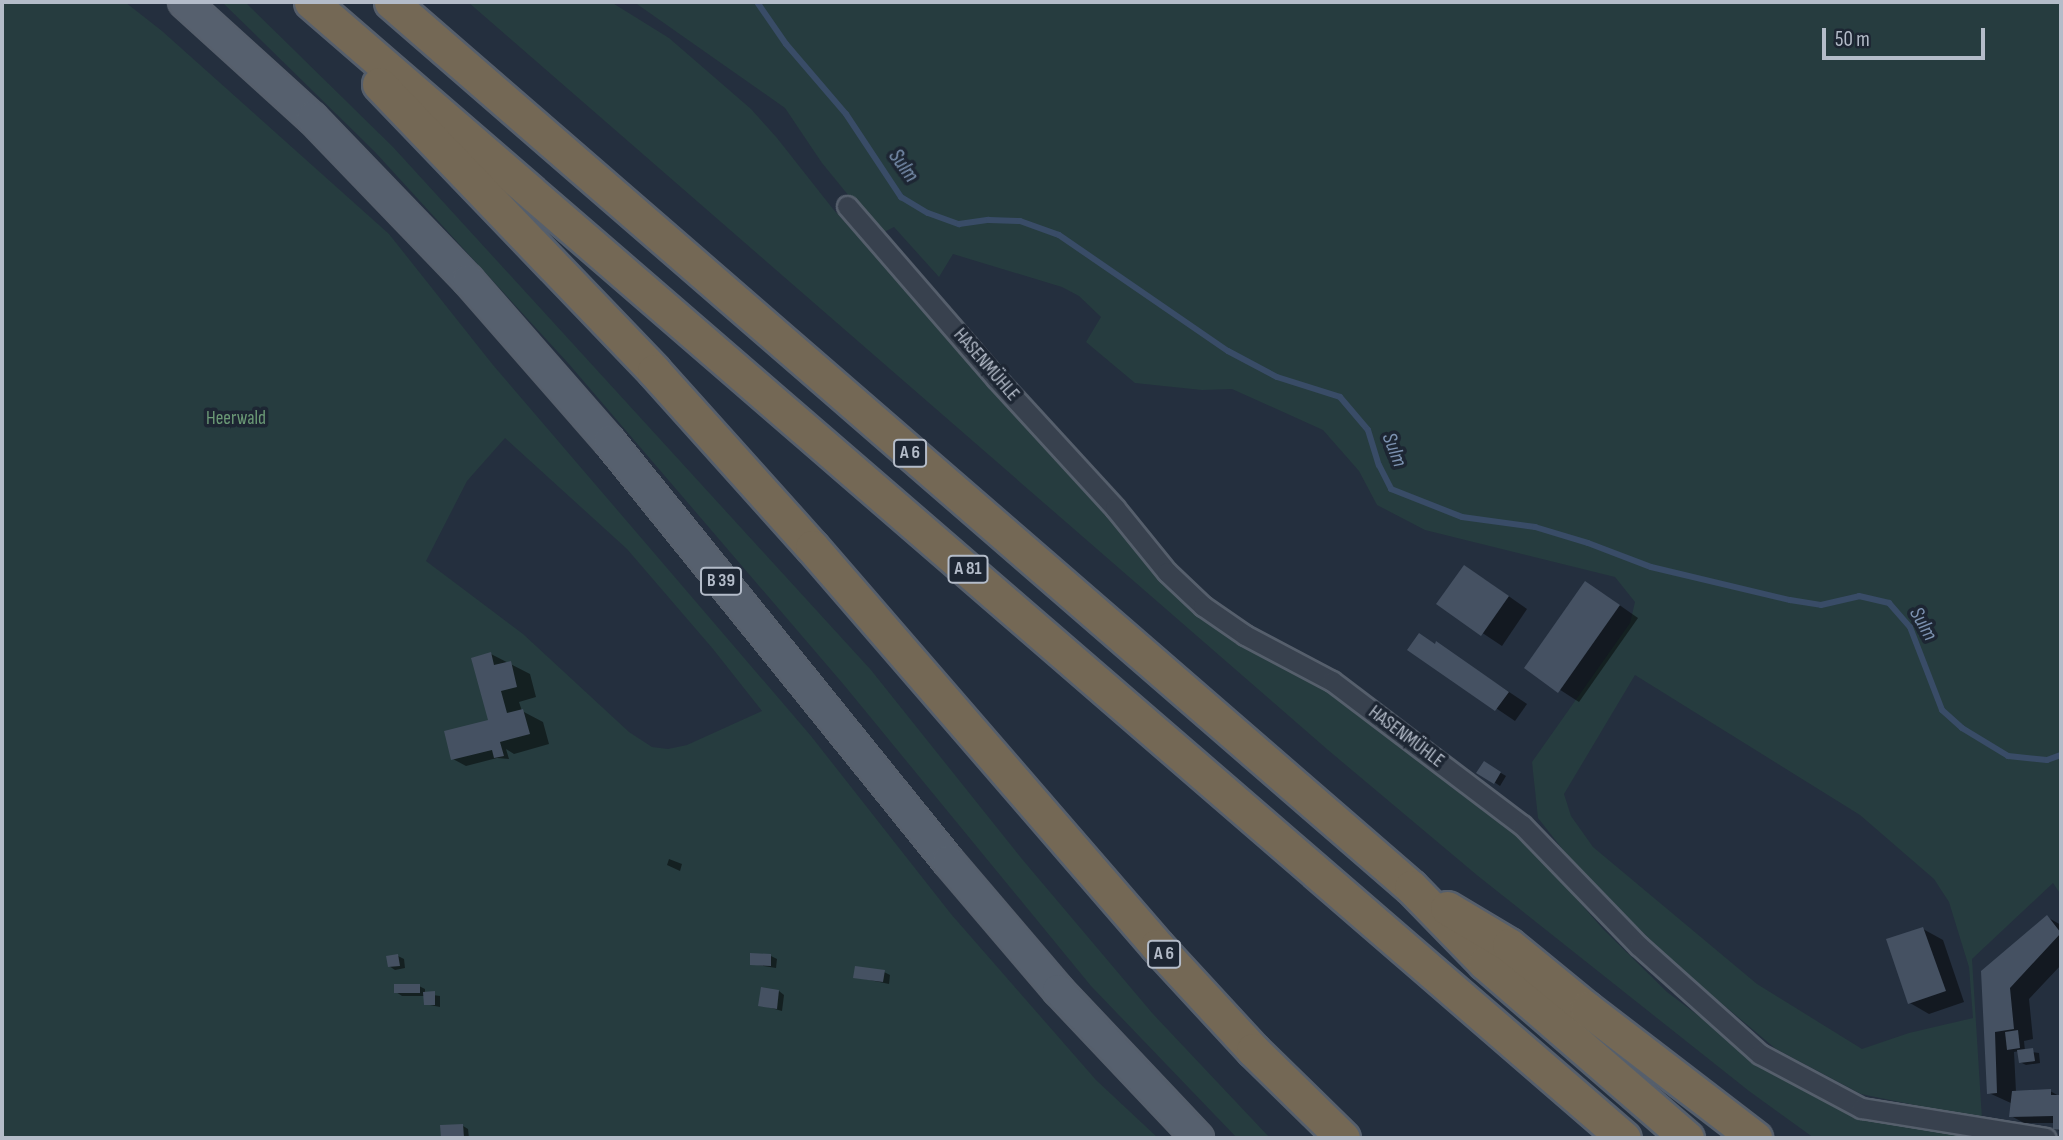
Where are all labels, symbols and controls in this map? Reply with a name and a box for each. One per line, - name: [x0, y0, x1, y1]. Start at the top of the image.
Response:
- scale bar: [1825, 14, 1988, 58]
- text: 50 m: [1835, 27, 1870, 52]
- water label: Sulm: [883, 145, 923, 187]
- street label: HASENMÜHLE: [948, 324, 1024, 406]
- park label: Heerwald: [206, 408, 266, 430]
- water label: Sulm: [1376, 429, 1412, 471]
- road number: A 6: [892, 438, 928, 467]
- road number: A 81: [947, 554, 989, 584]
- road number: B 39: [700, 566, 742, 596]
- water label: Sulm: [1903, 603, 1943, 645]
- street label: HASENMÜHLE: [1364, 701, 1448, 773]
- road number: A 6: [1146, 939, 1182, 968]

